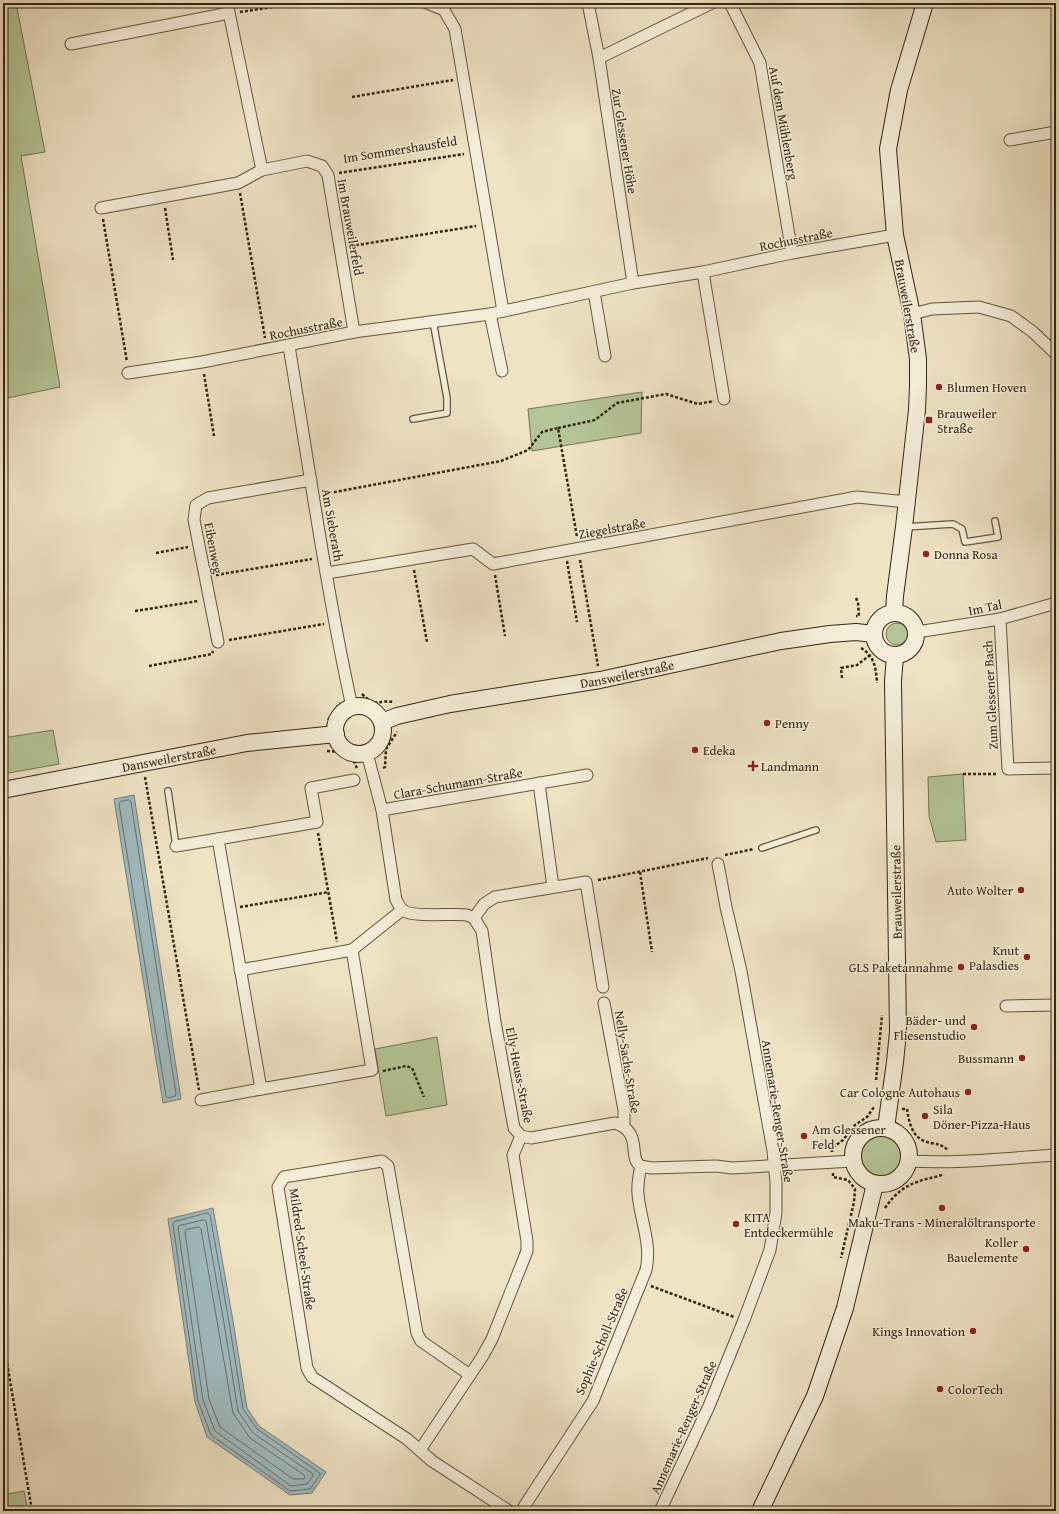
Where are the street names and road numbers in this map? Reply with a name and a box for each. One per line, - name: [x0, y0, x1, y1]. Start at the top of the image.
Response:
- street label: Auf dem Mühlenberg: [764, 65, 803, 182]
- street label: Zur Glessener Höhe: [607, 87, 642, 195]
- street label: Im Sommershausfeld: [342, 131, 458, 168]
- street label: Im Brauweilerfeld: [333, 177, 368, 277]
- street label: Rochusstraße: [758, 223, 834, 256]
- street label: Brauweilerstraße: [890, 258, 925, 354]
- street label: Rochusstraße: [268, 312, 344, 345]
- street label: Am Sieberath: [317, 487, 348, 564]
- street label: Ziegelstraße: [577, 513, 647, 544]
- street label: Eibenweg: [199, 521, 228, 576]
- street label: Im Tal: [967, 595, 1004, 620]
- street label: Zum Glessener Bach: [978, 639, 1003, 750]
- street label: Dansweilerstraße: [579, 655, 676, 693]
- street label: Dansweilerstraße: [120, 740, 218, 777]
- street label: Clara-Schumann-Straße: [392, 763, 524, 804]
- street label: Brauweilerstraße: [886, 845, 907, 939]
- street label: Nelly-Sachs-Straße: [610, 1009, 645, 1115]
- street label: Elly-Heuss-Straße: [501, 1025, 538, 1125]
- street label: Annemarie-Renger-Straße: [757, 1038, 798, 1184]
- street label: Mildred-Scheel-Straße: [285, 1187, 320, 1311]
- street label: Sophie-Scholl-Straße: [570, 1284, 633, 1398]
- street label: Annemarie-Renger-Straße: [645, 1357, 721, 1497]

